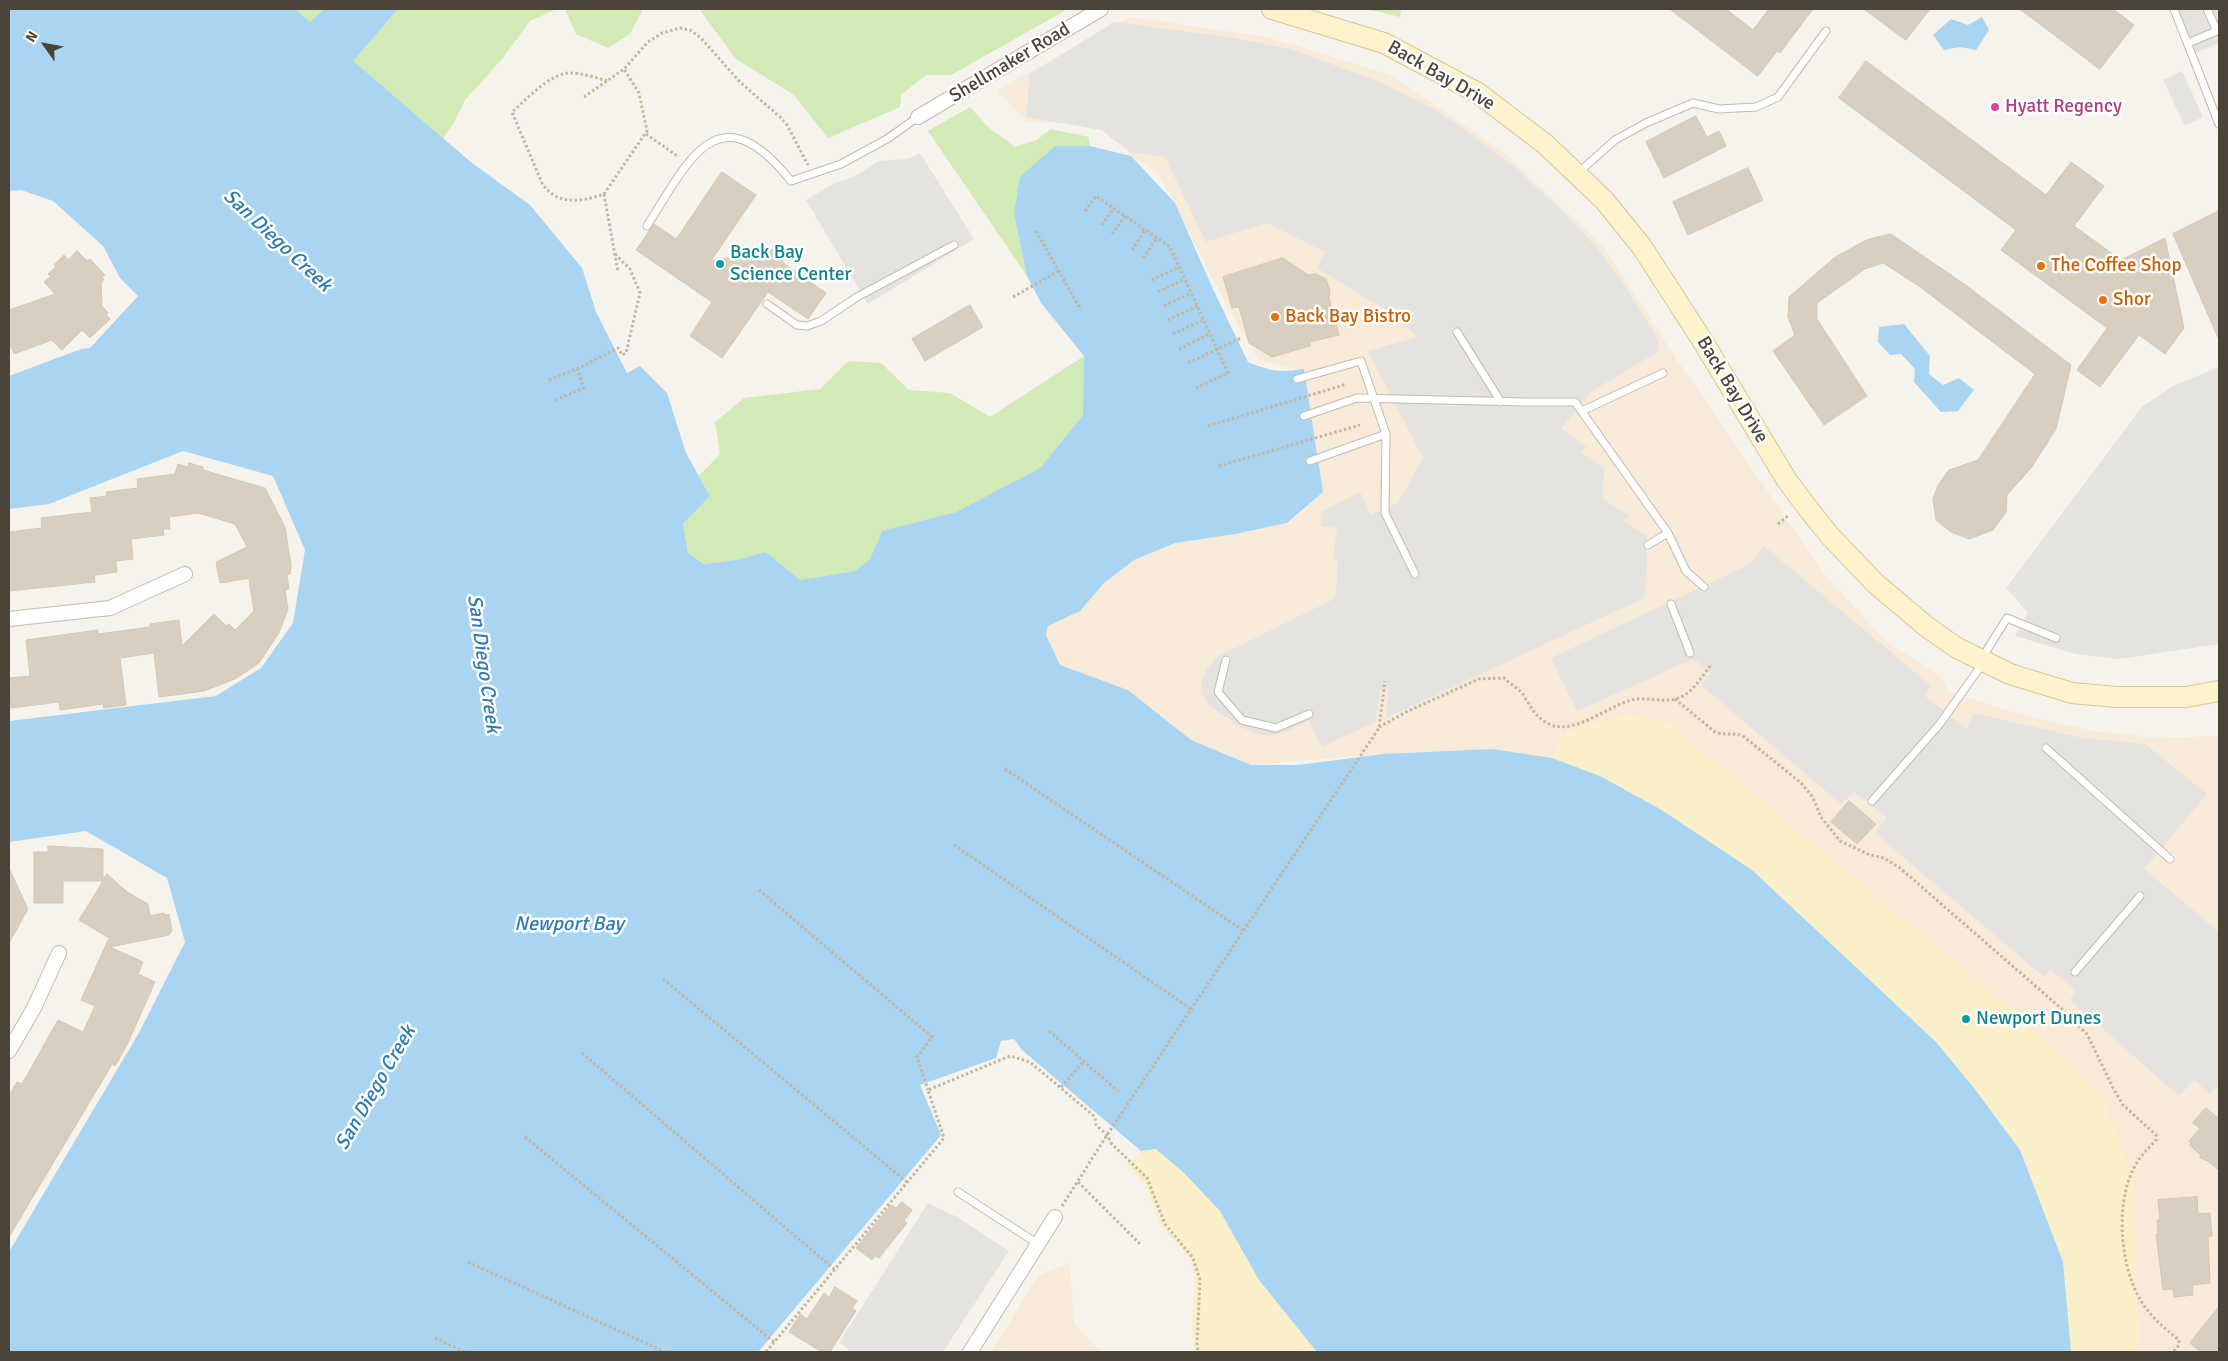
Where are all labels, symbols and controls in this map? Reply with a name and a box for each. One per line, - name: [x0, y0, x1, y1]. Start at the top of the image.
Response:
- street label: Shellmaker Road: [946, 18, 1074, 108]
- north arrow: [20, 20, 70, 70]
- text: N: [22, 28, 42, 45]
- street label: Back Bay Drive: [1383, 36, 1499, 116]
- place label: Hyatt Regency: [2005, 96, 2122, 118]
- marker: Hyatt Regency: [1989, 101, 2001, 113]
- water label: San Diego Creek: [218, 185, 336, 297]
- place label: Back Bay Science Center: [730, 242, 851, 286]
- place label: The Coffee Shop: [2051, 255, 2182, 277]
- marker: Back Bay Science Center: [714, 258, 726, 270]
- marker: The Coffee Shop: [2035, 260, 2047, 272]
- place label: Shor: [2113, 289, 2151, 311]
- marker: Shor: [2097, 294, 2109, 306]
- place label: Back Bay Bistro: [1285, 306, 1411, 328]
- marker: Back Bay Bistro: [1269, 311, 1281, 323]
- street label: Back Bay Drive: [1691, 333, 1773, 447]
- water label: San Diego Creek: [461, 593, 505, 735]
- water label: Newport Bay: [514, 913, 624, 937]
- place label: Newport Dunes: [1976, 1008, 2101, 1030]
- marker: Newport Dunes: [1960, 1013, 1972, 1025]
- water label: San Diego Creek: [331, 1022, 421, 1154]

